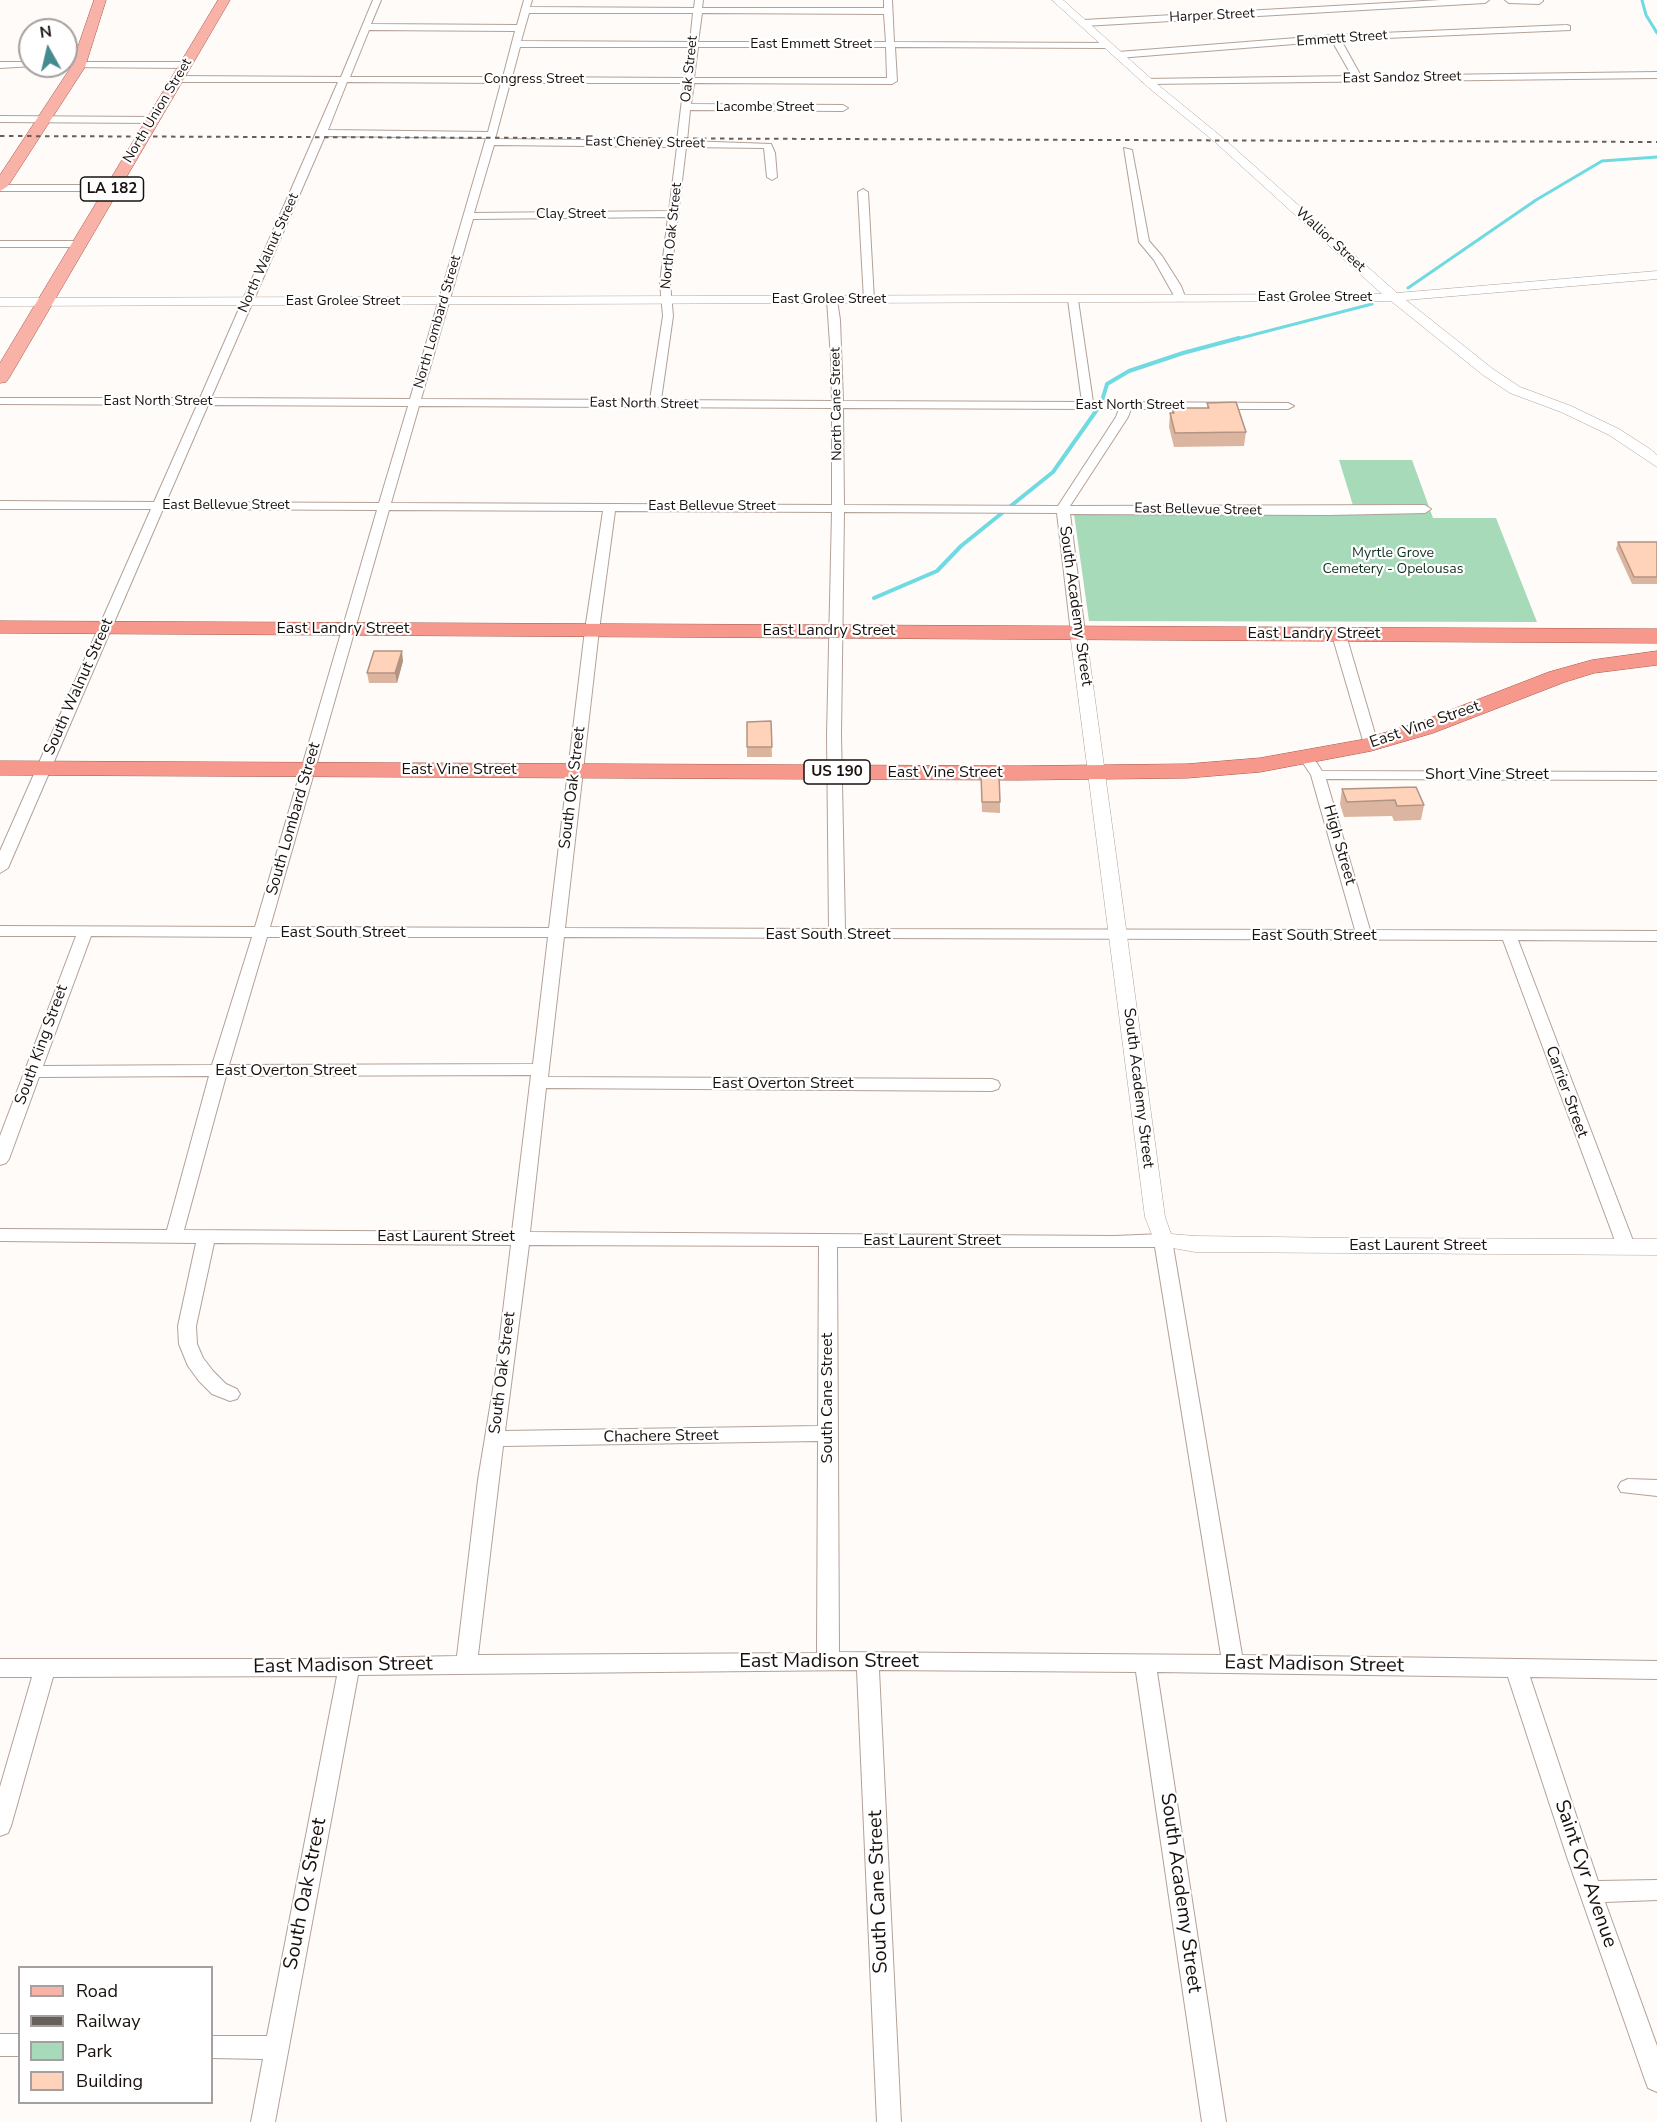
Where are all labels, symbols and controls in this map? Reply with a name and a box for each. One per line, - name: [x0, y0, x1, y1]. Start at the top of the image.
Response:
- street label: Harper Street: [1169, 5, 1255, 27]
- north arrow: [18, 18, 78, 78]
- text: N: [38, 20, 53, 44]
- street label: Emmett Street: [1296, 27, 1388, 51]
- street label: Oak Street: [678, 35, 702, 103]
- street label: East Emmett Street: [750, 37, 872, 53]
- street label: North Union Street: [120, 56, 196, 166]
- street label: East Sandoz Street: [1342, 69, 1462, 87]
- street label: Congress Street: [484, 72, 584, 88]
- street label: Lacombe Street: [716, 100, 814, 116]
- street label: East Cheney Street: [585, 134, 705, 152]
- road number: LA 182: [80, 177, 144, 201]
- street label: North Oak Street: [658, 182, 686, 290]
- street label: North Walnut Street: [235, 191, 303, 315]
- street label: Wallior Street: [1292, 204, 1368, 276]
- street label: Clay Street: [536, 207, 606, 223]
- street label: North Lombard Street: [411, 253, 465, 391]
- street label: East Grolee Street: [1258, 290, 1372, 306]
- street label: East Grolee Street: [772, 292, 886, 308]
- street label: East Grolee Street: [286, 294, 400, 310]
- street label: North Cane Street: [828, 347, 846, 461]
- street label: East North Street: [104, 394, 212, 410]
- street label: East North Street: [589, 395, 699, 413]
- street label: East North Street: [1076, 398, 1184, 414]
- street label: East Bellevue Street: [162, 498, 290, 514]
- street label: East Bellevue Street: [648, 499, 776, 515]
- street label: East Bellevue Street: [1134, 500, 1262, 520]
- street label: South Academy Street: [1054, 525, 1096, 687]
- park label: Myrtle Grove Cemetery - Opelousas: [1323, 546, 1463, 578]
- street label: South Walnut Street: [40, 616, 118, 758]
- street label: East Landry Street: [277, 619, 409, 639]
- street label: East Landry Street: [763, 621, 895, 641]
- street label: East Landry Street: [1248, 624, 1380, 644]
- street label: East Vine Street: [1367, 697, 1483, 753]
- street label: South Oak Street: [556, 726, 590, 850]
- street label: South Lombard Street: [263, 740, 325, 898]
- street label: East Vine Street: [401, 760, 517, 780]
- road number: US 190: [804, 760, 870, 784]
- street label: East Vine Street: [887, 763, 1003, 783]
- street label: Short Vine Street: [1425, 765, 1549, 785]
- street label: High Street: [1318, 803, 1360, 887]
- street label: East South Street: [280, 923, 406, 943]
- street label: East South Street: [765, 925, 891, 945]
- street label: East South Street: [1251, 926, 1377, 946]
- street label: South King Street: [11, 982, 73, 1108]
- street label: South Academy Street: [1119, 1007, 1157, 1169]
- street label: Carrier Street: [1541, 1044, 1591, 1140]
- street label: East Overton Street: [215, 1061, 357, 1081]
- street label: East Overton Street: [712, 1074, 854, 1094]
- street label: East Laurent Street: [377, 1227, 515, 1247]
- street label: East Laurent Street: [863, 1231, 1001, 1251]
- street label: East Laurent Street: [1349, 1236, 1487, 1256]
- street label: South Oak Street: [486, 1311, 520, 1435]
- street label: South Cane Street: [818, 1333, 838, 1463]
- street label: Chachere Street: [603, 1426, 719, 1448]
- street label: East Madison Street: [739, 1650, 919, 1674]
- street label: East Madison Street: [1224, 1651, 1404, 1679]
- street label: East Madison Street: [253, 1652, 433, 1680]
- street label: South Academy Street: [1154, 1791, 1206, 1995]
- street label: Saint Cyr Avenue: [1548, 1797, 1622, 1951]
- street label: South Cane Street: [864, 1810, 894, 1974]
- street label: South Oak Street: [280, 1816, 332, 1972]
- legend: [18, 1966, 213, 2104]
- text: Road: [76, 1979, 118, 2003]
- text: Railway: [76, 2009, 141, 2033]
- text: Park: [76, 2039, 112, 2063]
- text: Building: [76, 2069, 143, 2093]

